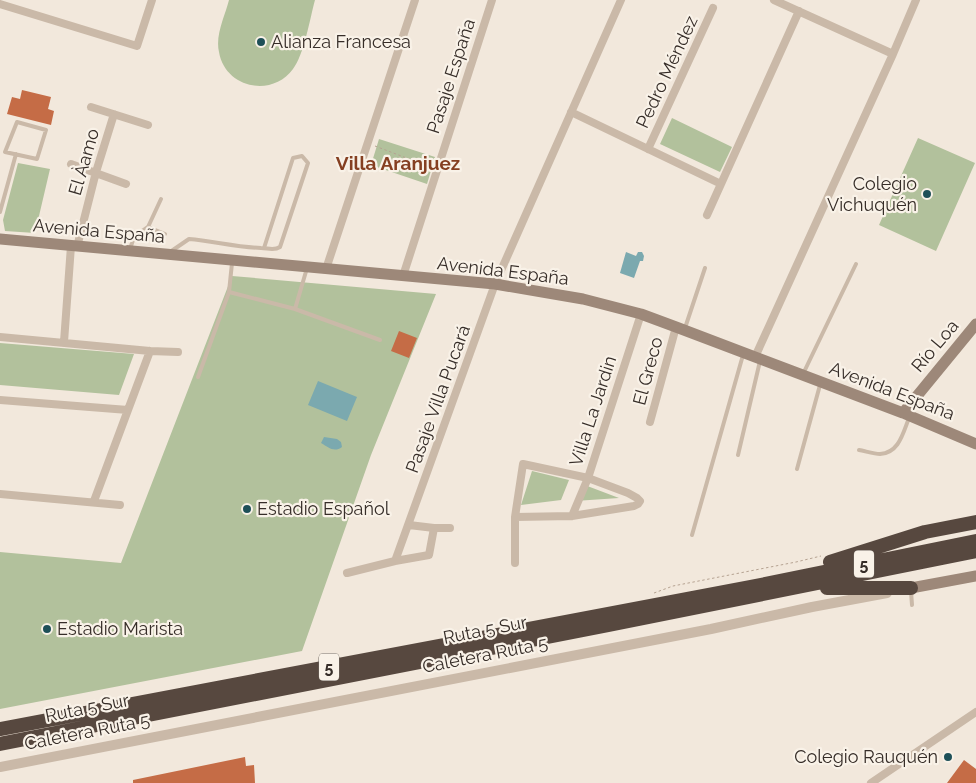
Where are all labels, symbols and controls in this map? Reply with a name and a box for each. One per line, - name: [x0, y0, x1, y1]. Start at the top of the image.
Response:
- street label: Pedro Méndez: [631, 12, 702, 131]
- street label: Pasaje España: [422, 16, 479, 136]
- place label: Alianza Francesa: [271, 31, 411, 52]
- marker: Alianza Francesa: [255, 36, 267, 48]
- street label: El Àamo: [63, 126, 103, 198]
- district label: Villa Aranjuez: [336, 152, 460, 174]
- place label: Colegio Vichuquén: [827, 173, 917, 215]
- marker: Colegio Vichuquén: [921, 188, 933, 200]
- street label: Avenida España: [32, 214, 166, 247]
- street label: Avenida España: [436, 252, 570, 289]
- street label: Río Loa: [907, 315, 962, 376]
- street label: Pasaje Villa Pucará: [401, 322, 474, 476]
- street label: El Greco: [628, 334, 667, 407]
- street label: Villa La Jardin: [565, 353, 620, 469]
- street label: Avenida España: [827, 357, 958, 424]
- place label: Estadio Español: [257, 498, 390, 519]
- marker: Estadio Español: [241, 503, 253, 515]
- road number: 5: [854, 550, 874, 578]
- street label: Ruta 5 Sur: [441, 611, 529, 648]
- place label: Estadio Marista: [57, 618, 183, 639]
- marker: Estadio Marista: [41, 623, 53, 635]
- street label: Caletera Ruta 5: [420, 632, 550, 677]
- road number: 5: [319, 654, 339, 680]
- street label: Ruta 5 Sur: [43, 689, 131, 726]
- street label: Caletera Ruta 5: [22, 709, 152, 754]
- place label: Colegio Rauquén: [794, 746, 938, 767]
- marker: Colegio Rauquén: [942, 751, 954, 763]

